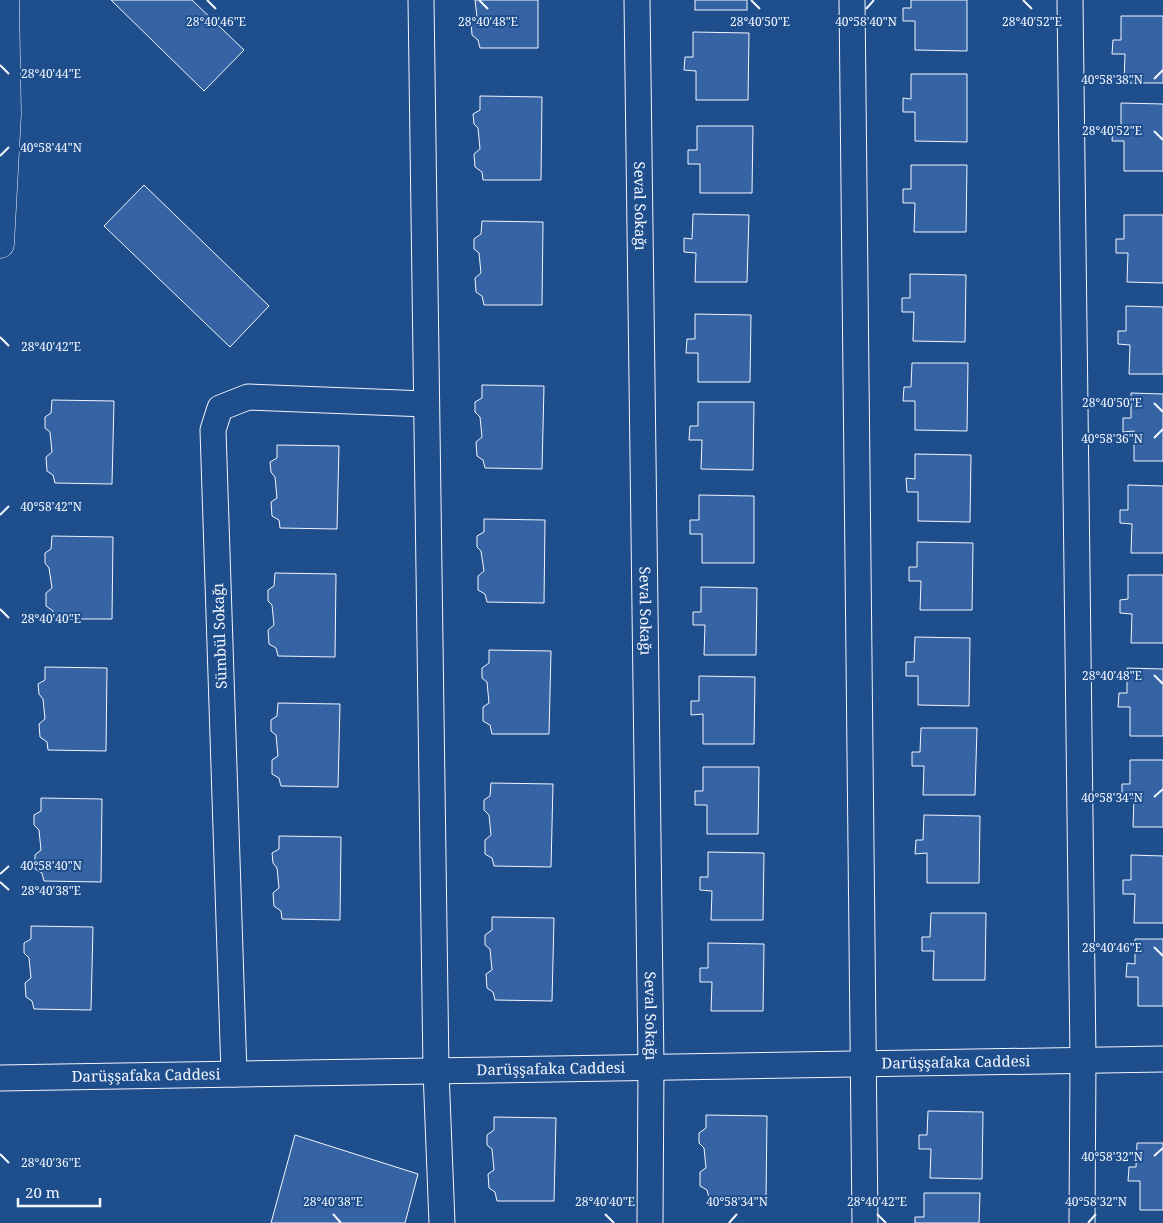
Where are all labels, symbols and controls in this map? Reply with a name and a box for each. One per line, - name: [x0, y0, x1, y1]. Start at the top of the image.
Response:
- text: 28°40'46"E: [186, 13, 246, 30]
- text: 28°40'48"E: [458, 13, 518, 30]
- text: 28°40'50"E: [730, 13, 790, 30]
- text: 40°58'40"N: [835, 13, 897, 30]
- text: 28°40'52"E: [1002, 13, 1062, 30]
- text: 28°40'44"E: [21, 65, 81, 82]
- text: 40°58'38"N: [1081, 71, 1143, 88]
- text: 28°40'52"E: [1082, 122, 1142, 139]
- text: 40°58'44"N: [20, 139, 82, 156]
- street label: Seval Sokağı: [630, 161, 651, 251]
- text: 28°40'42"E: [21, 338, 81, 355]
- text: 28°40'50"E: [1082, 394, 1142, 411]
- text: 40°58'36"N: [1081, 430, 1143, 447]
- text: 40°58'42"N: [20, 498, 82, 515]
- street label: Seval Sokağı: [635, 566, 657, 656]
- street label: Sümbül Sokağı: [207, 582, 231, 689]
- text: 28°40'40"E: [21, 610, 81, 627]
- text: 28°40'48"E: [1082, 667, 1142, 684]
- text: 40°58'34"N: [1081, 789, 1143, 806]
- text: 40°58'40"N: [20, 857, 82, 874]
- text: 28°40'38"E: [21, 882, 81, 899]
- text: 28°40'46"E: [1082, 939, 1142, 956]
- street label: Seval Sokağı: [641, 971, 662, 1061]
- street label: Darüşşafaka Caddesi: [881, 1050, 1031, 1073]
- street label: Darüşşafaka Caddesi: [476, 1057, 626, 1079]
- street label: Darüşşafaka Caddesi: [71, 1063, 221, 1086]
- text: 40°58'32"N: [1081, 1148, 1143, 1165]
- text: 28°40'36"E: [21, 1154, 81, 1171]
- scale bar: [18, 1176, 100, 1208]
- text: 20 m: [25, 1182, 60, 1202]
- text: 28°40'38"E: [303, 1193, 363, 1210]
- text: 28°40'40"E: [575, 1193, 635, 1210]
- text: 40°58'34"N: [706, 1193, 768, 1210]
- text: 28°40'42"E: [847, 1193, 907, 1210]
- text: 40°58'32"N: [1065, 1193, 1127, 1210]

